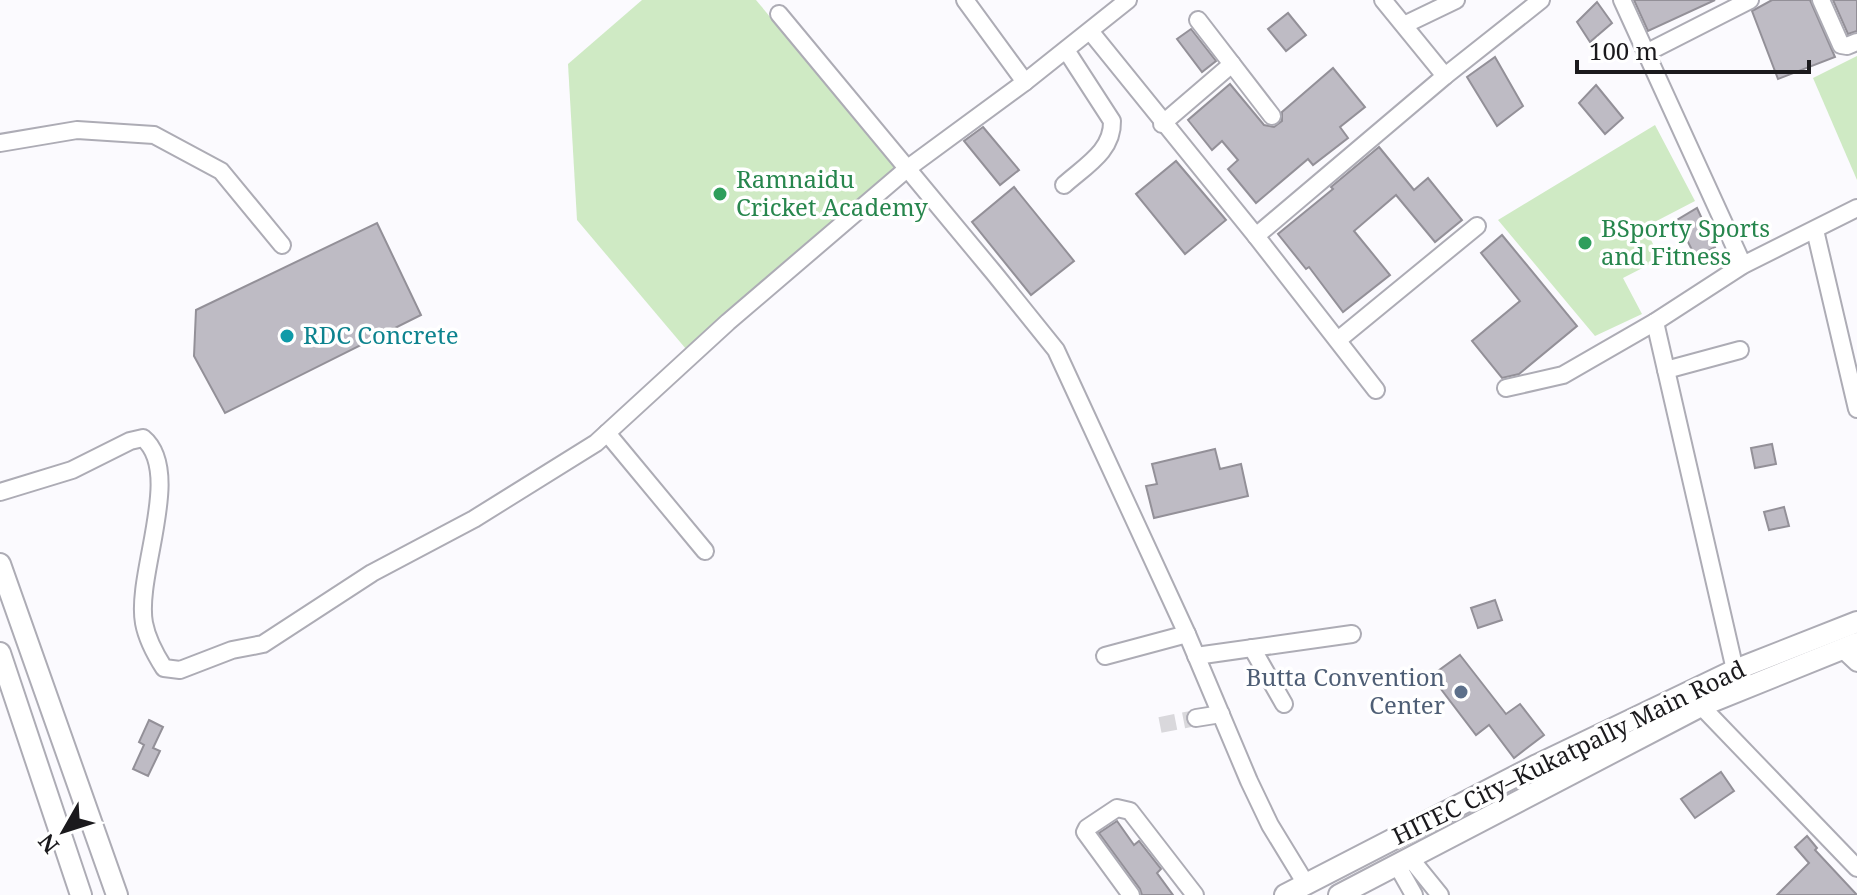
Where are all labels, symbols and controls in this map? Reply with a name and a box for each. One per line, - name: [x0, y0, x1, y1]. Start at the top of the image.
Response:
- scale bar: [1577, 24, 1809, 74]
- text: 100 m: [1589, 34, 1658, 67]
- place label: Ramnaidu Cricket Academy: [736, 162, 928, 223]
- marker: Ramnaidu Cricket Academy: [711, 185, 729, 203]
- place label: BSporty Sports and Fitness: [1601, 211, 1770, 272]
- marker: BSporty Sports and Fitness: [1576, 234, 1594, 252]
- place label: RDC Concrete: [303, 318, 458, 351]
- marker: RDC Concrete: [278, 327, 296, 345]
- street label: HITEC City–Kukatpally Main Road: [1386, 652, 1750, 852]
- place label: Butta Convention Center: [1246, 660, 1445, 721]
- marker: Butta Convention Center: [1452, 683, 1470, 701]
- north arrow: [24, 791, 104, 871]
- text: N: [31, 828, 65, 860]

